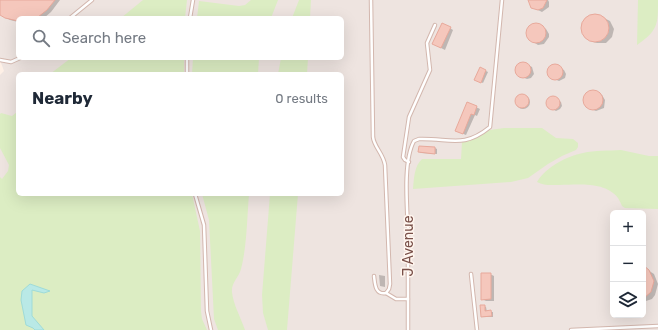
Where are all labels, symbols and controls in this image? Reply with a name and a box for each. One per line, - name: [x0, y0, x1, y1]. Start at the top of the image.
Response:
- search box: [16, 16, 344, 60]
- icon: search: [30, 27, 52, 49]
- text: Search here: [62, 29, 146, 47]
- text: Nearby: [32, 88, 93, 108]
- text: 0 results: [275, 91, 328, 106]
- map controls: [610, 210, 646, 318]
- button: +: [610, 210, 646, 246]
- street label: J Avenue: [400, 215, 417, 276]
- button: −: [610, 246, 646, 282]
- button: layers: [610, 282, 646, 318]

